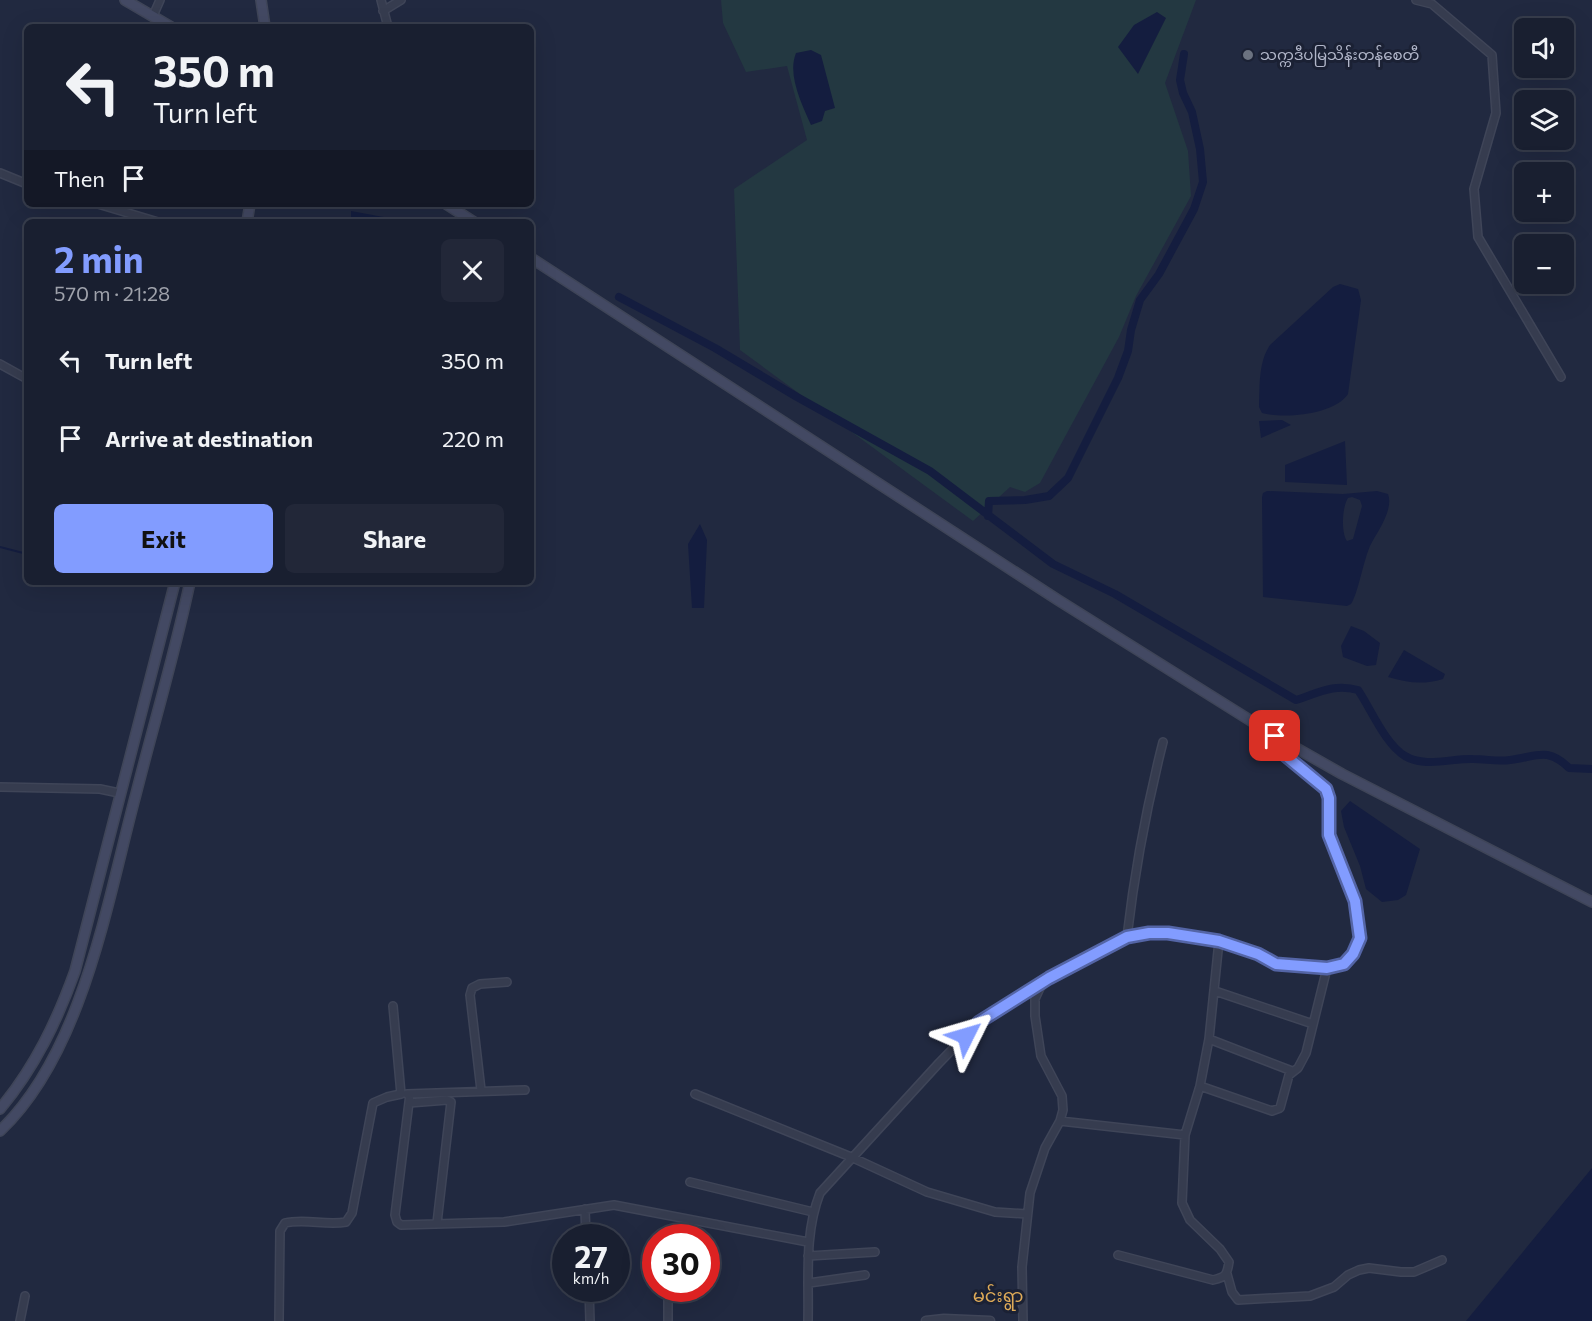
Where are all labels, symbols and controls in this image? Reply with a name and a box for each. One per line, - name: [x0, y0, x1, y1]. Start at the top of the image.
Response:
- map controls: [1514, 18, 1574, 294]
- button: sound: [1514, 18, 1574, 78]
- text: 350 m: [153, 44, 275, 96]
- place label: သက္ကဒီပမြသိန်းတန်စေတီ: [1260, 45, 1420, 67]
- icon: left: [54, 48, 132, 126]
- marker: သက္ကဒီပမြသိန်းတန်စေတီ: [1241, 48, 1255, 62]
- button: layers: [1514, 90, 1574, 150]
- text: Turn left: [153, 96, 257, 129]
- icon: arrive: [117, 162, 150, 195]
- button: +: [1514, 162, 1574, 222]
- text: Then: [54, 165, 105, 192]
- button: −: [1514, 234, 1574, 294]
- text: 2 min: [54, 236, 144, 280]
- button: close: [441, 239, 504, 302]
- text: 570 m · 21:28: [54, 281, 170, 305]
- icon: left: [54, 344, 87, 377]
- text: Turn left: [105, 347, 192, 374]
- text: 350 m: [441, 347, 504, 374]
- icon: arrive: [54, 422, 87, 455]
- text: Arrive at destination: [105, 425, 313, 452]
- text: 220 m: [442, 425, 504, 452]
- button: Exit: [54, 504, 273, 573]
- button: Share: [285, 504, 504, 573]
- pin: [1249, 710, 1300, 761]
- icon: arrive: [1258, 719, 1291, 752]
- position arrow: [934, 1004, 998, 1068]
- speed limit sign: 30: [642, 1224, 720, 1302]
- text: 27: [574, 1237, 608, 1274]
- text: km/h: [573, 1269, 609, 1287]
- district label: မင်းရွာ: [973, 1283, 1023, 1311]

